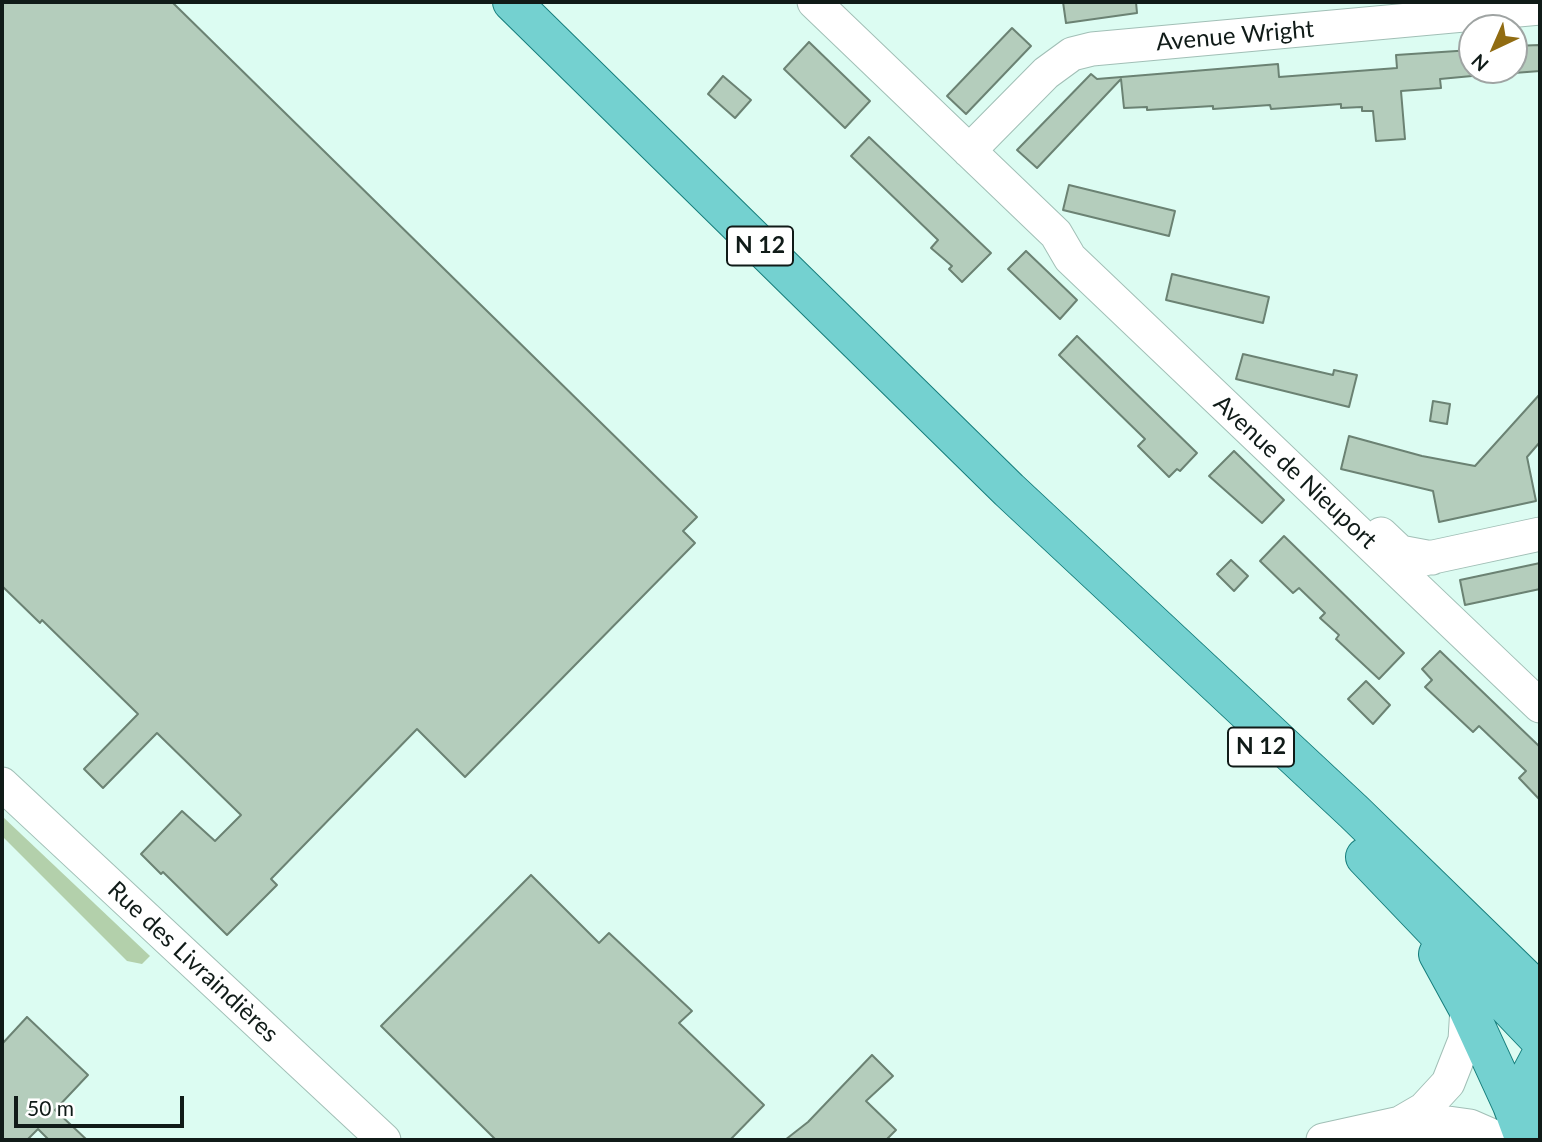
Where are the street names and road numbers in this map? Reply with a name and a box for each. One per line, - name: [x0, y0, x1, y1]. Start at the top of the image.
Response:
- street label: Avenue Wright: [1155, 15, 1315, 57]
- road number: N 12: [727, 227, 793, 266]
- street label: Avenue de Nieuport: [1208, 389, 1382, 555]
- road number: N 12: [1228, 727, 1294, 766]
- street label: Rue des Livraindières: [102, 876, 284, 1048]

